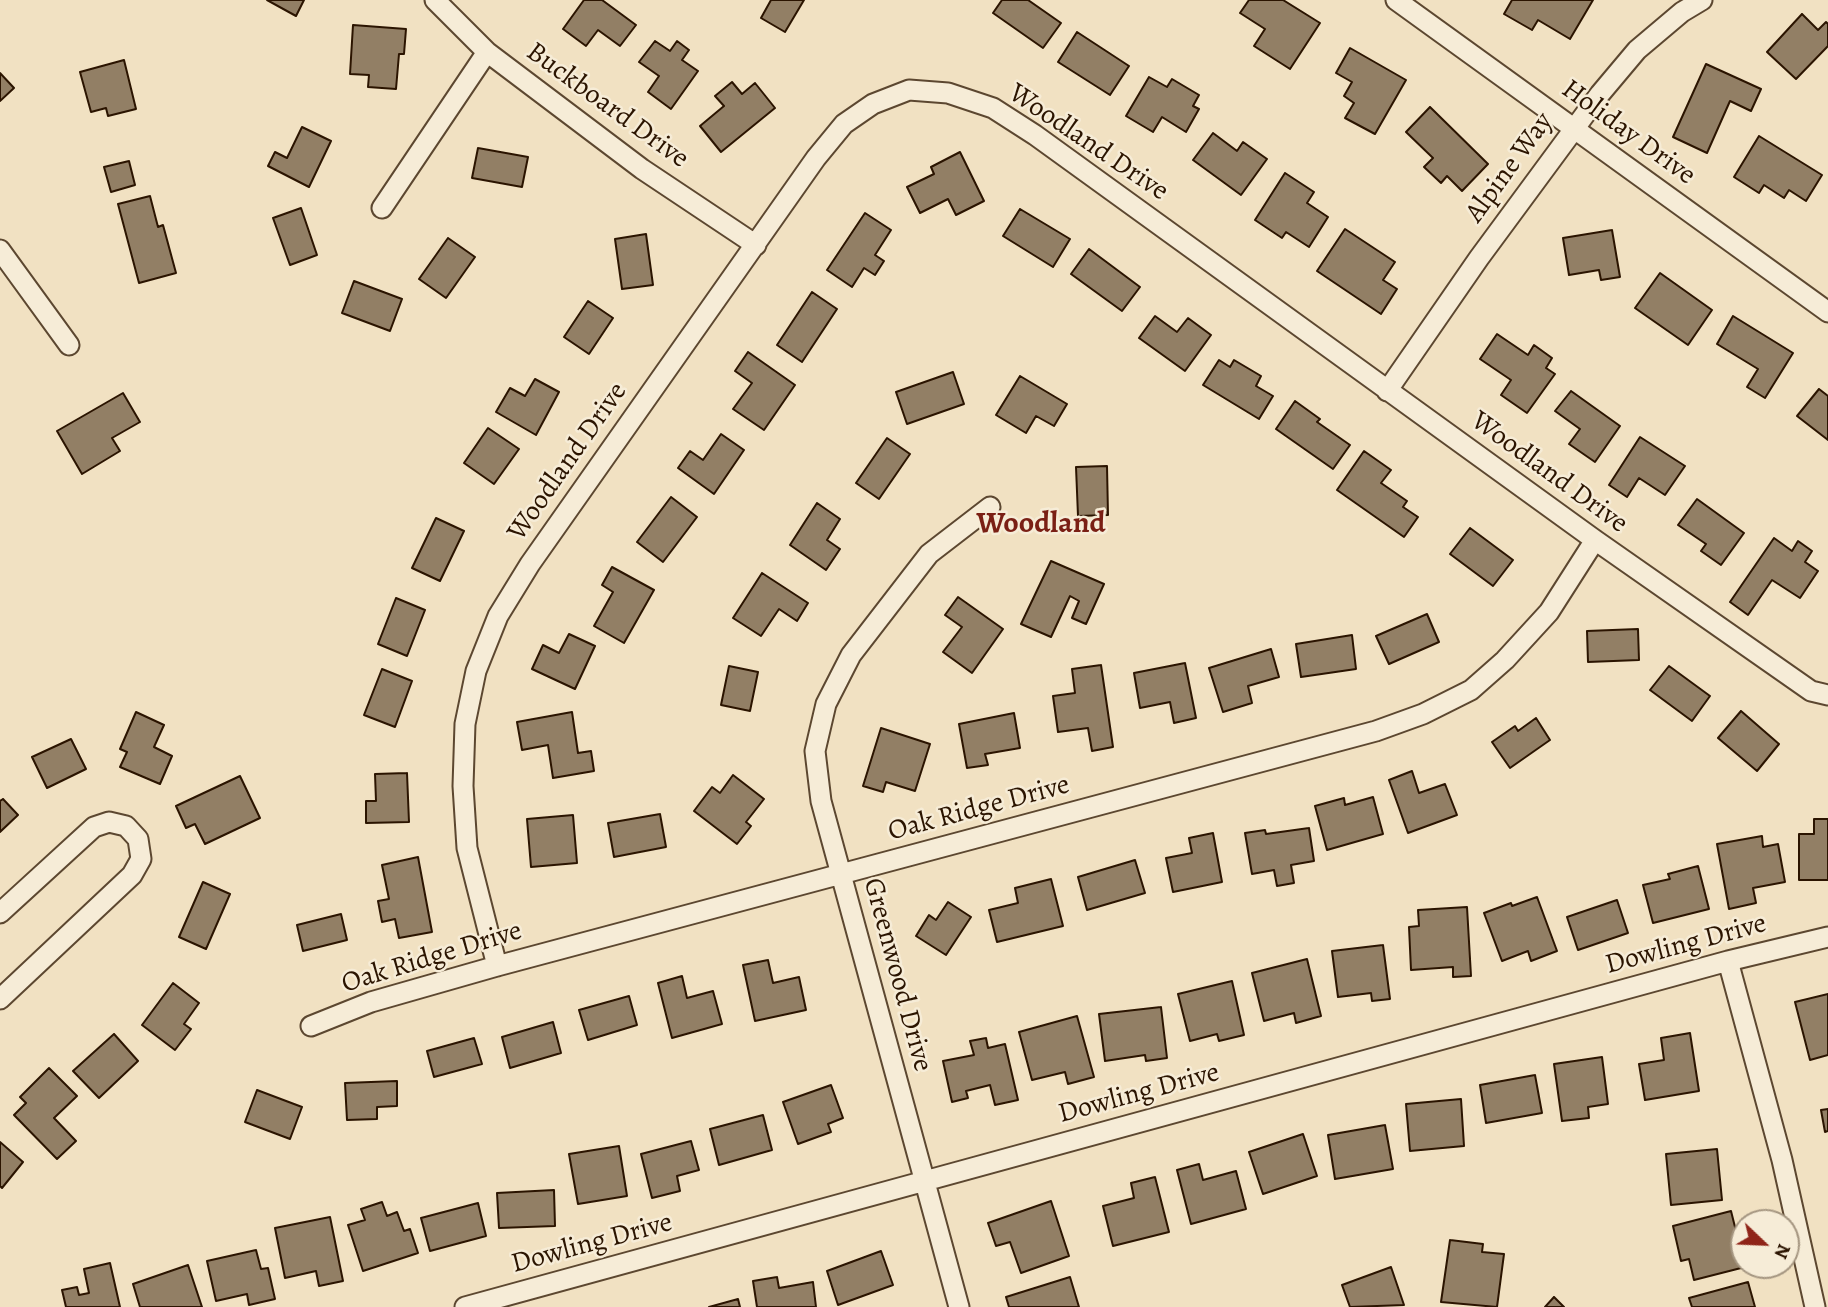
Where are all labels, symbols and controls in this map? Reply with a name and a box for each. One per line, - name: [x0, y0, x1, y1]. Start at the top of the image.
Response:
- street label: Buckboard Drive: [519, 36, 695, 176]
- street label: Holiday Drive: [1554, 73, 1702, 193]
- street label: Woodland Drive: [1002, 77, 1174, 209]
- street label: Alpine Way: [1459, 107, 1561, 229]
- street label: Woodland Drive: [501, 376, 635, 548]
- street label: Woodland Drive: [1464, 405, 1634, 541]
- district label: Woodland: [976, 507, 1106, 543]
- street label: Oak Ridge Drive: [885, 769, 1073, 849]
- street label: Greenwood Drive: [855, 875, 939, 1075]
- street label: Dowling Drive: [1602, 907, 1770, 983]
- street label: Oak Ridge Drive: [338, 915, 526, 1001]
- street label: Dowling Drive: [1055, 1056, 1223, 1132]
- street label: Dowling Drive: [508, 1206, 676, 1282]
- north arrow: [1730, 1209, 1800, 1279]
- text: N: [1768, 1240, 1797, 1263]

